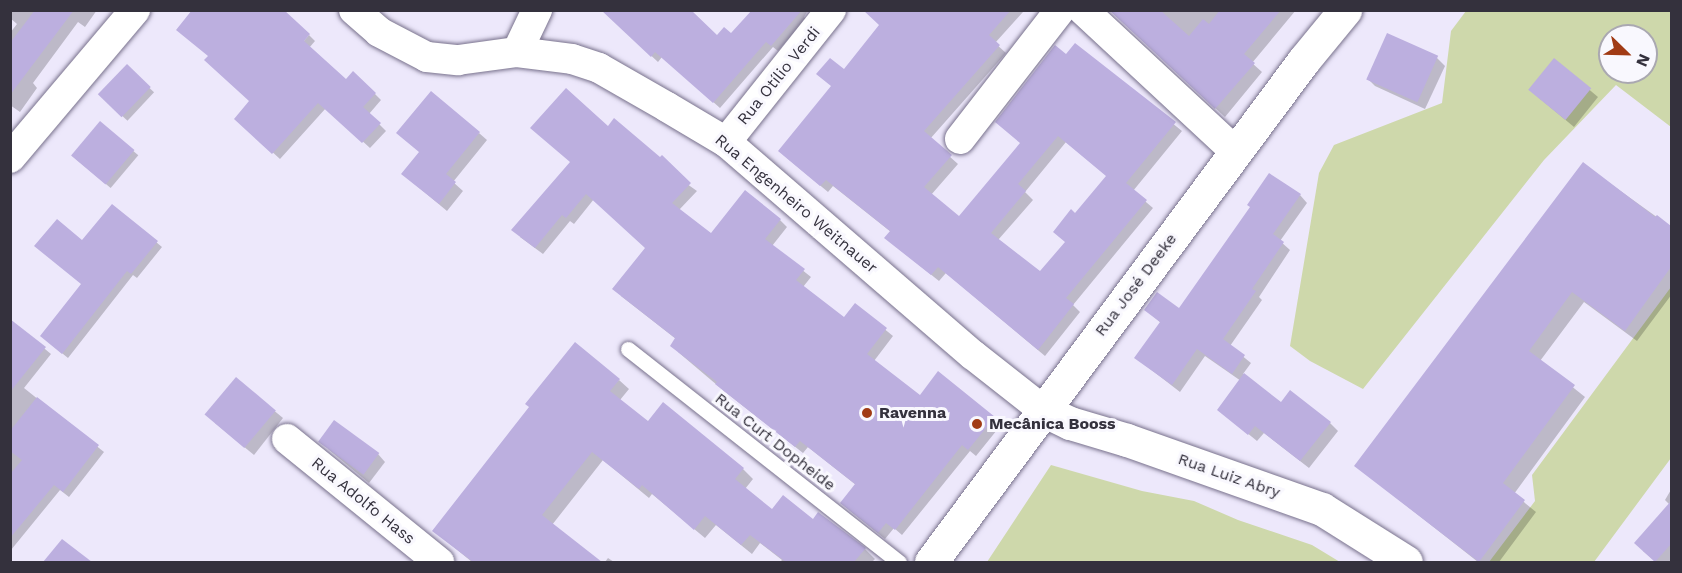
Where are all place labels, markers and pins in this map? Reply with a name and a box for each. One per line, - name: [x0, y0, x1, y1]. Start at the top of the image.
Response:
- place label: Ravenna: [879, 403, 946, 423]
- marker: Ravenna: [860, 406, 874, 420]
- place label: Mecânica Booss: [989, 414, 1116, 434]
- marker: Mecânica Booss: [970, 417, 984, 431]

